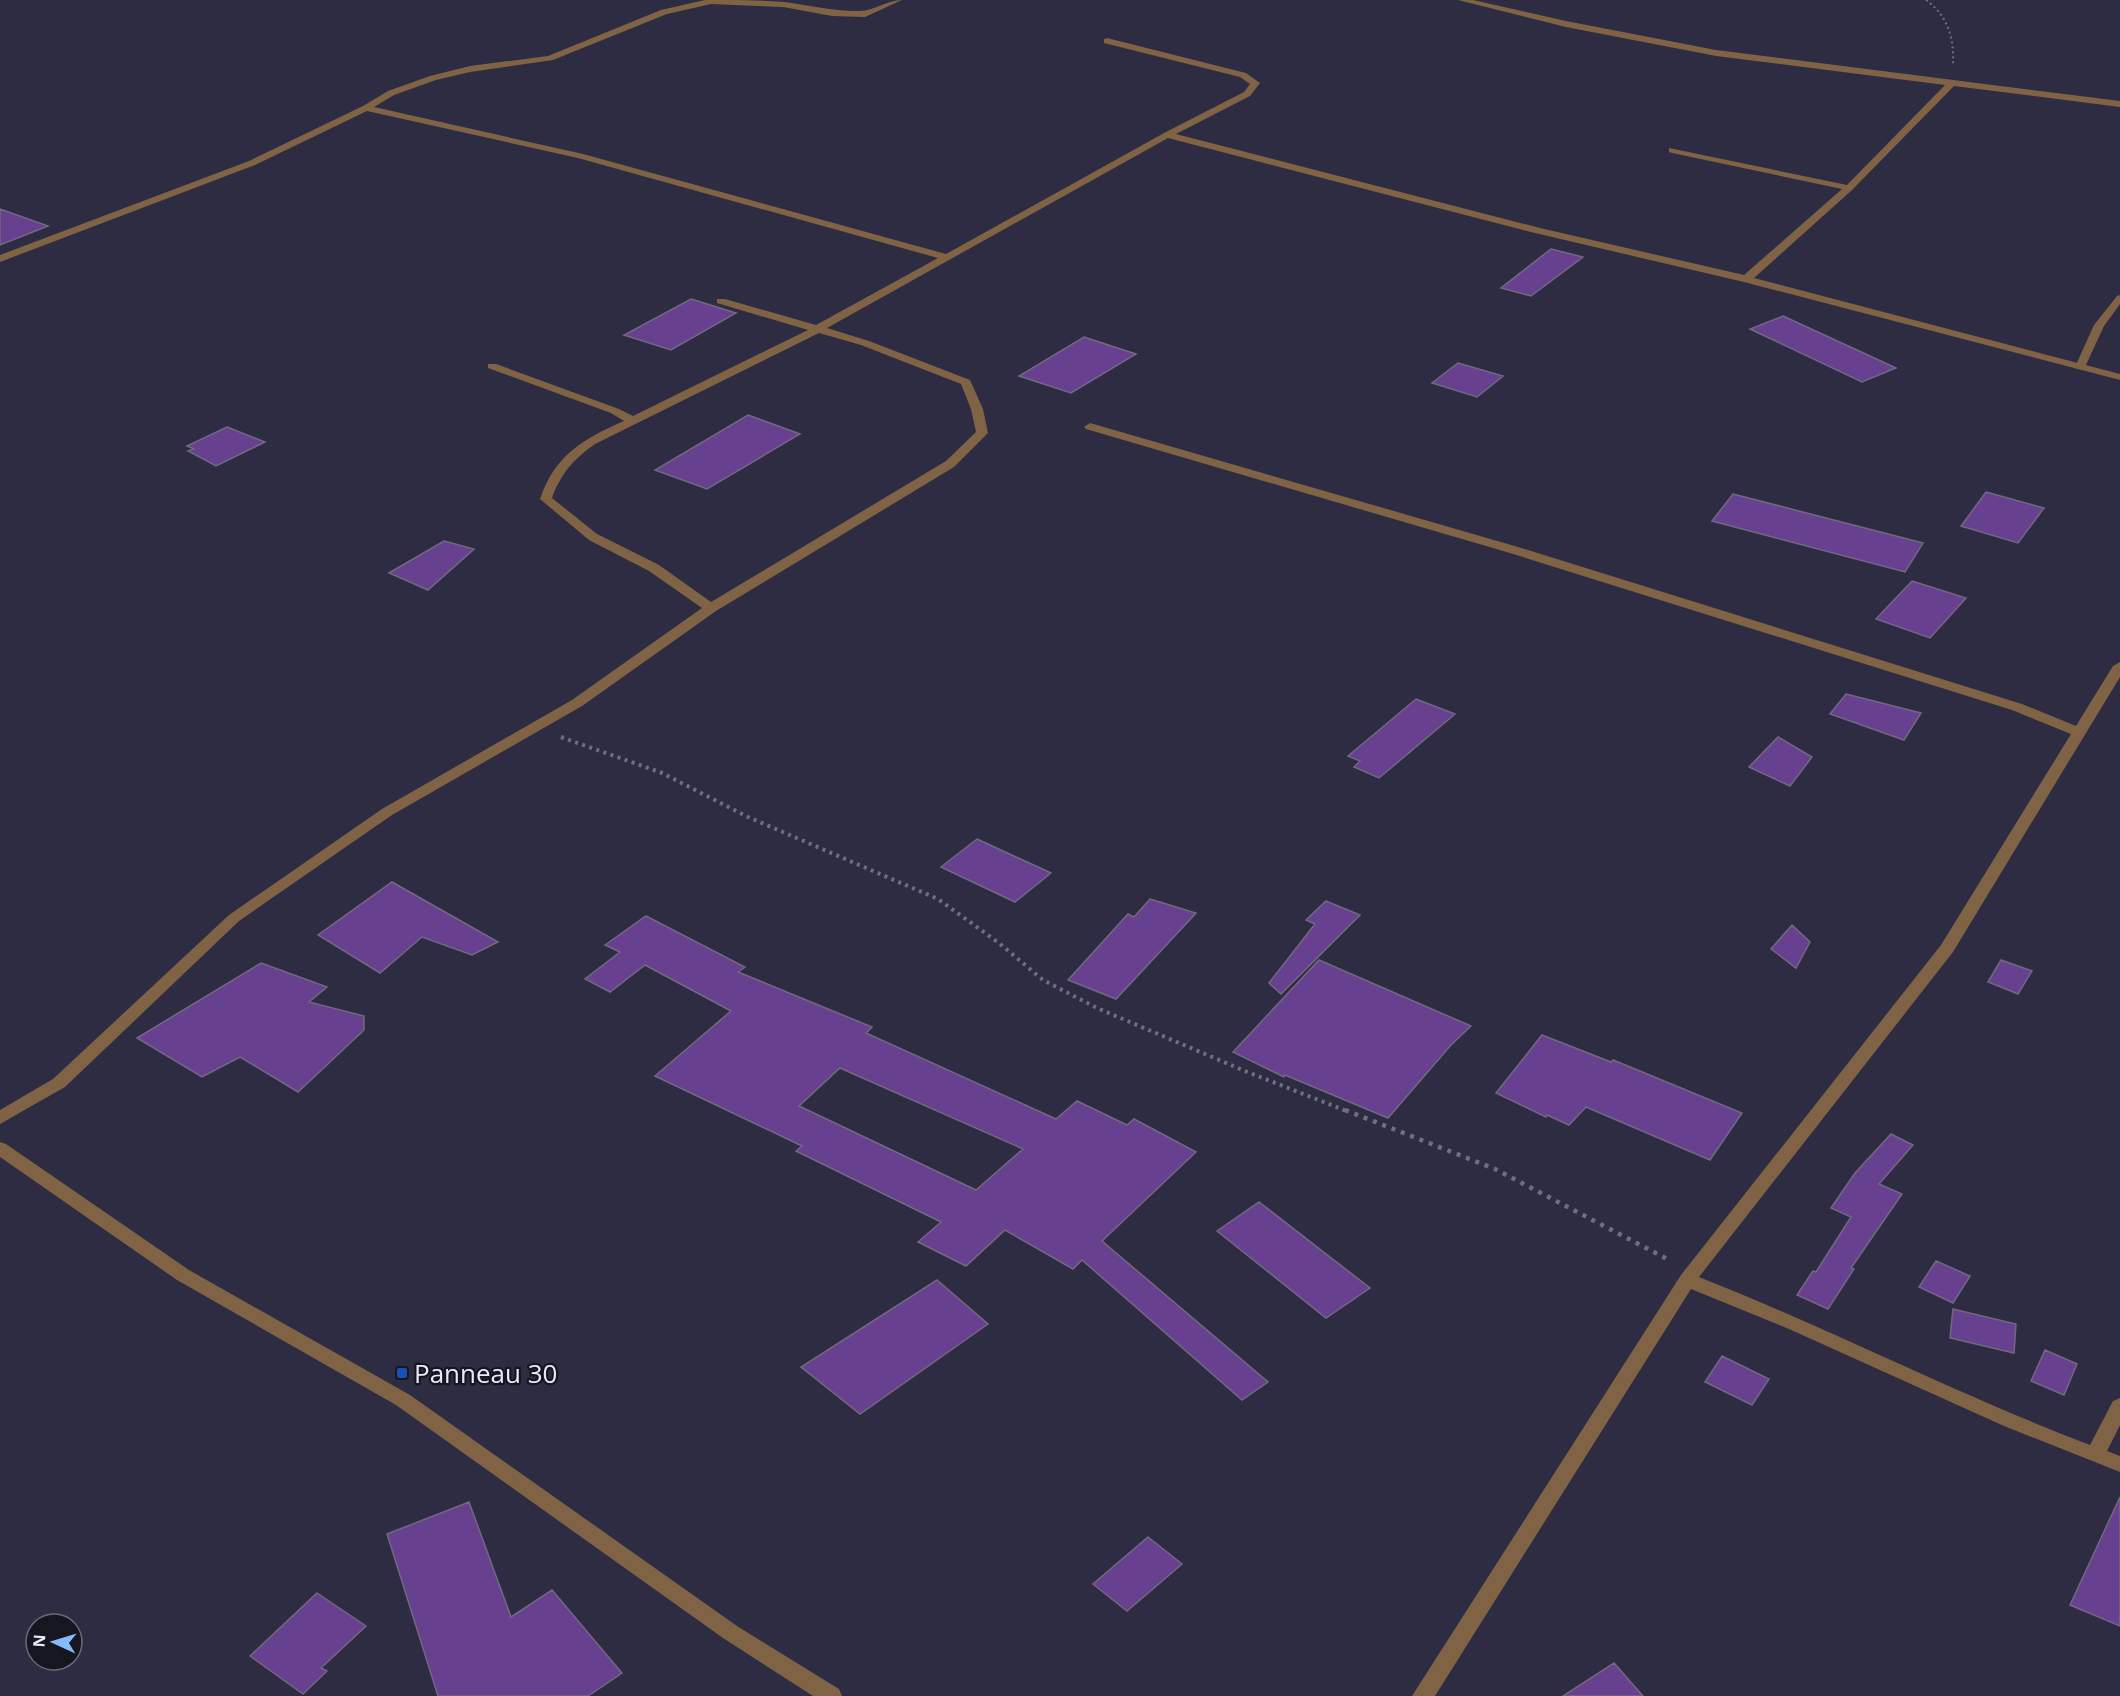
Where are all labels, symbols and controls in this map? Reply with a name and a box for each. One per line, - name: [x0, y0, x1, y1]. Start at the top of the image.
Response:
- place label: Panneau 30: [414, 1355, 557, 1391]
- marker: Panneau 30: [395, 1366, 409, 1380]
- north arrow: [24, 1612, 84, 1672]
- text: N: [28, 1634, 50, 1648]

